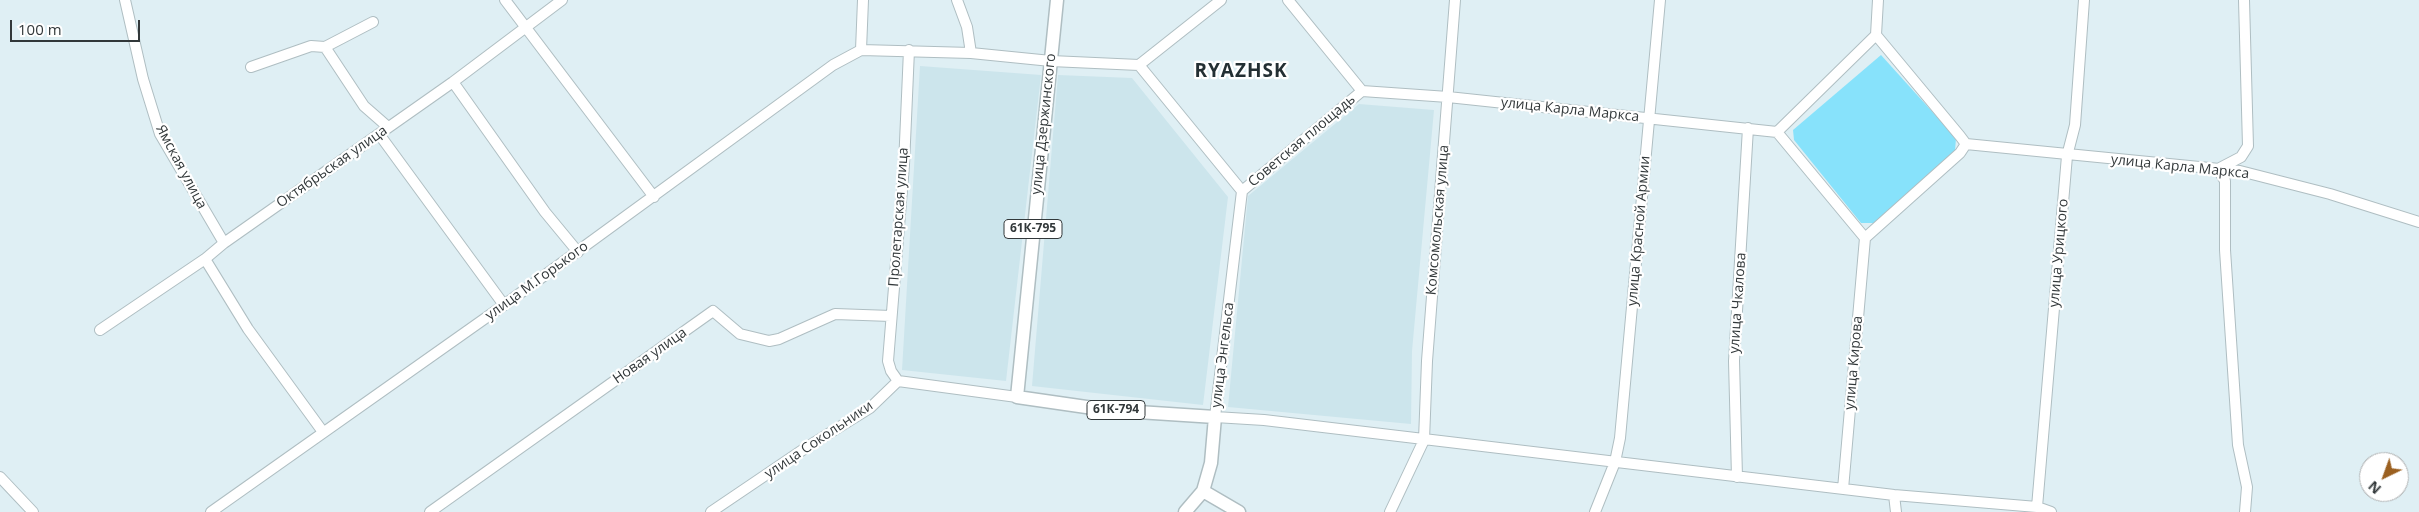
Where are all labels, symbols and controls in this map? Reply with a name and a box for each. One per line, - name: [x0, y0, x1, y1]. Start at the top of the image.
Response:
- scale bar: [12, 10, 142, 42]
- text: 100 m: [18, 19, 62, 39]
- street label: улица Дзержинского: [1028, 53, 1060, 195]
- district label: RYAZHSK: [1194, 61, 1288, 83]
- street label: Советская площадь: [1245, 91, 1359, 191]
- street label: улица Карла Маркса: [1500, 94, 1640, 126]
- street label: Ямская улица: [152, 122, 210, 212]
- street label: Октябрьская улица: [273, 122, 391, 212]
- street label: Комсомольская улица: [1423, 144, 1453, 296]
- street label: Пролетарская улица: [886, 147, 912, 287]
- street label: улица Карла Маркса: [2110, 151, 2250, 183]
- street label: улица Красной Армии: [1624, 155, 1654, 307]
- street label: улица Урицкого: [2046, 198, 2072, 308]
- road number: 61К-795: [1004, 220, 1062, 238]
- street label: улица М.Горького: [482, 238, 592, 324]
- street label: улица Чкалова: [1726, 252, 1750, 354]
- street label: улица Энгельса: [1208, 301, 1238, 409]
- street label: улица Кирова: [1842, 315, 1866, 411]
- street label: Новая улица: [610, 324, 690, 388]
- street label: улица Сокольники: [762, 397, 876, 483]
- road number: 61К-794: [1087, 400, 1145, 420]
- north arrow: [2359, 452, 2409, 502]
- text: N: [2364, 477, 2385, 499]

